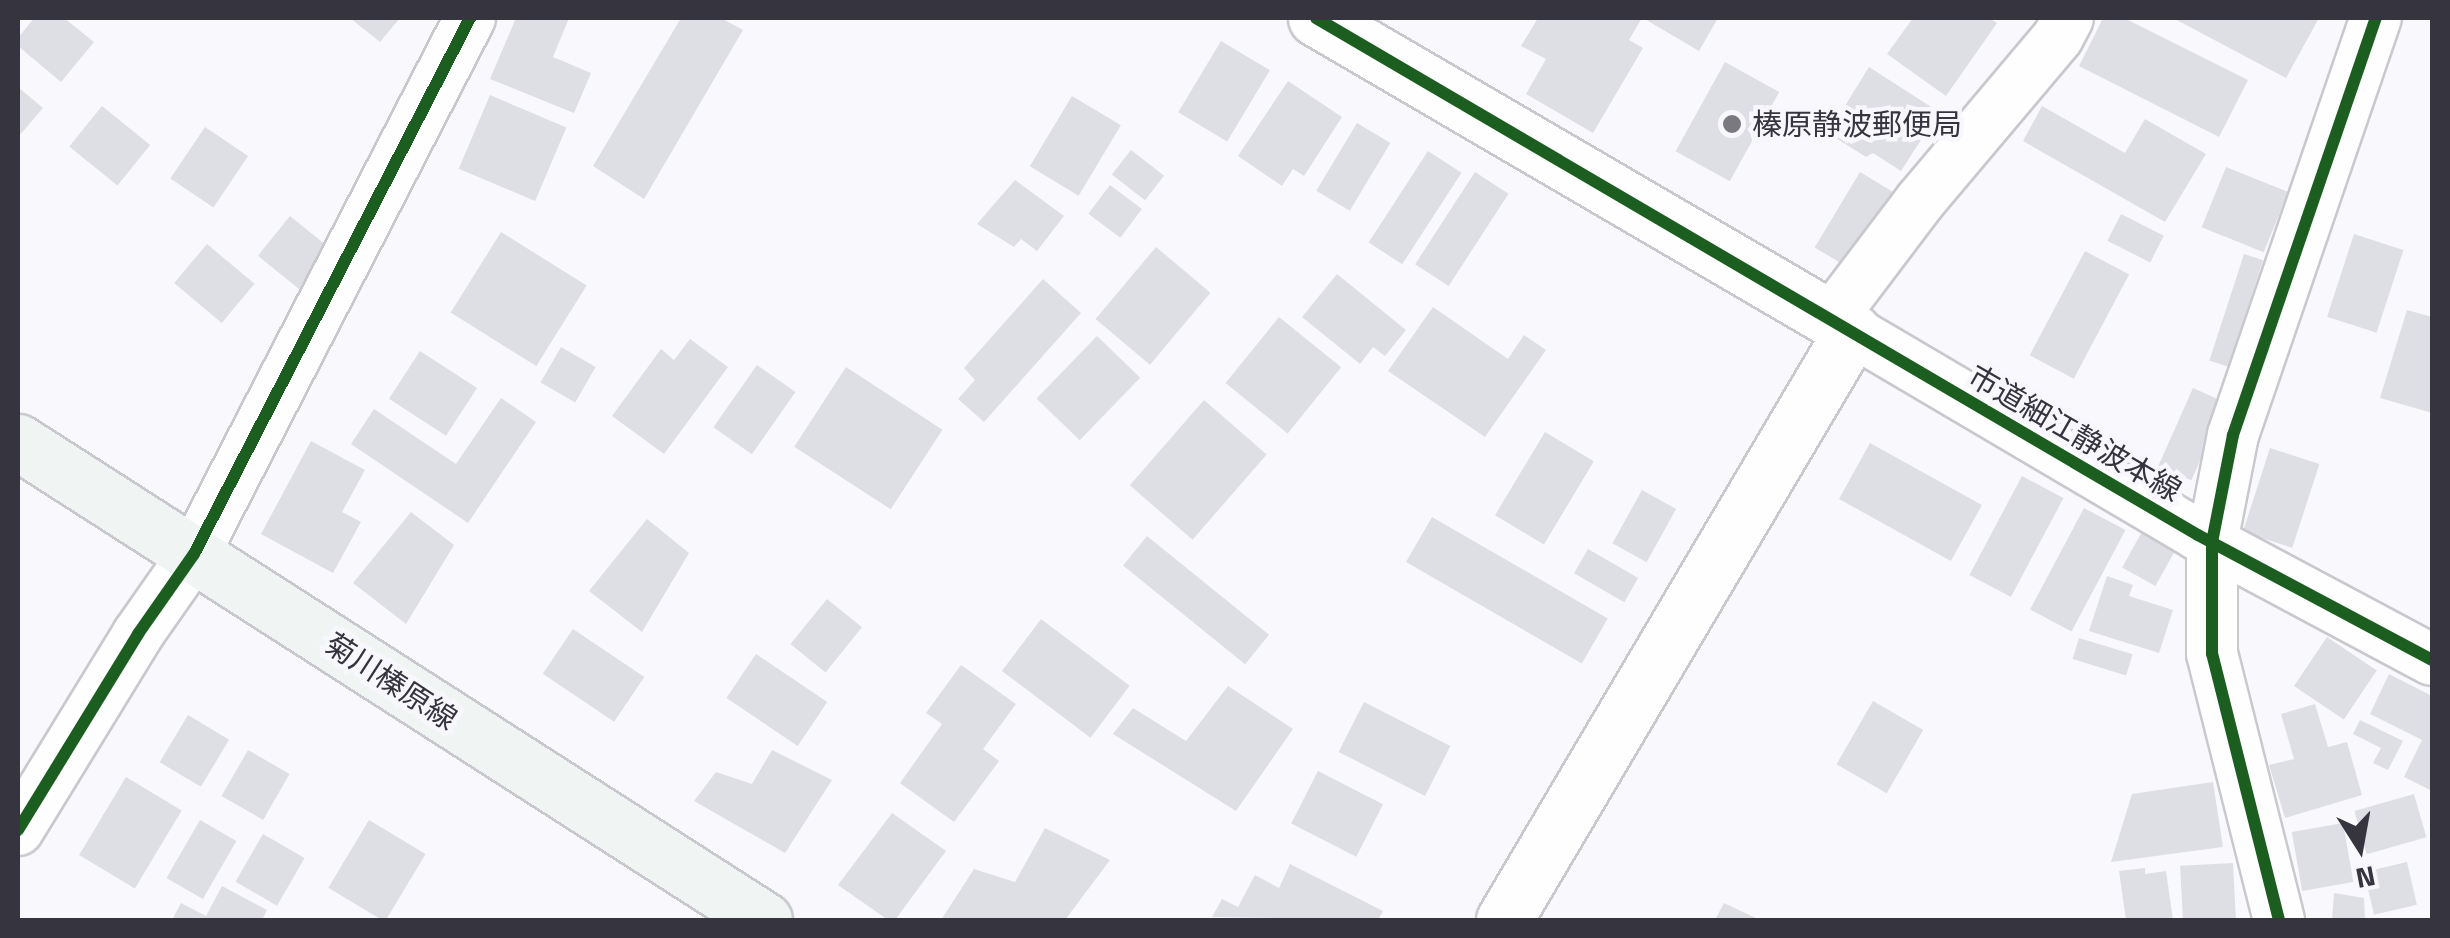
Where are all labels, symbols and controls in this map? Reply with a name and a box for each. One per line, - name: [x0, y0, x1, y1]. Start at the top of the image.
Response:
- place label: 榛原静波郵便局: [1752, 106, 1962, 142]
- marker: 榛原静波郵便局: [1721, 113, 1743, 135]
- street label: 市道細江静波本線: [1962, 357, 2188, 509]
- street label: 菊川榛原線: [318, 625, 464, 737]
- north arrow: [2310, 798, 2410, 898]
- text: N: [2352, 855, 2379, 901]

